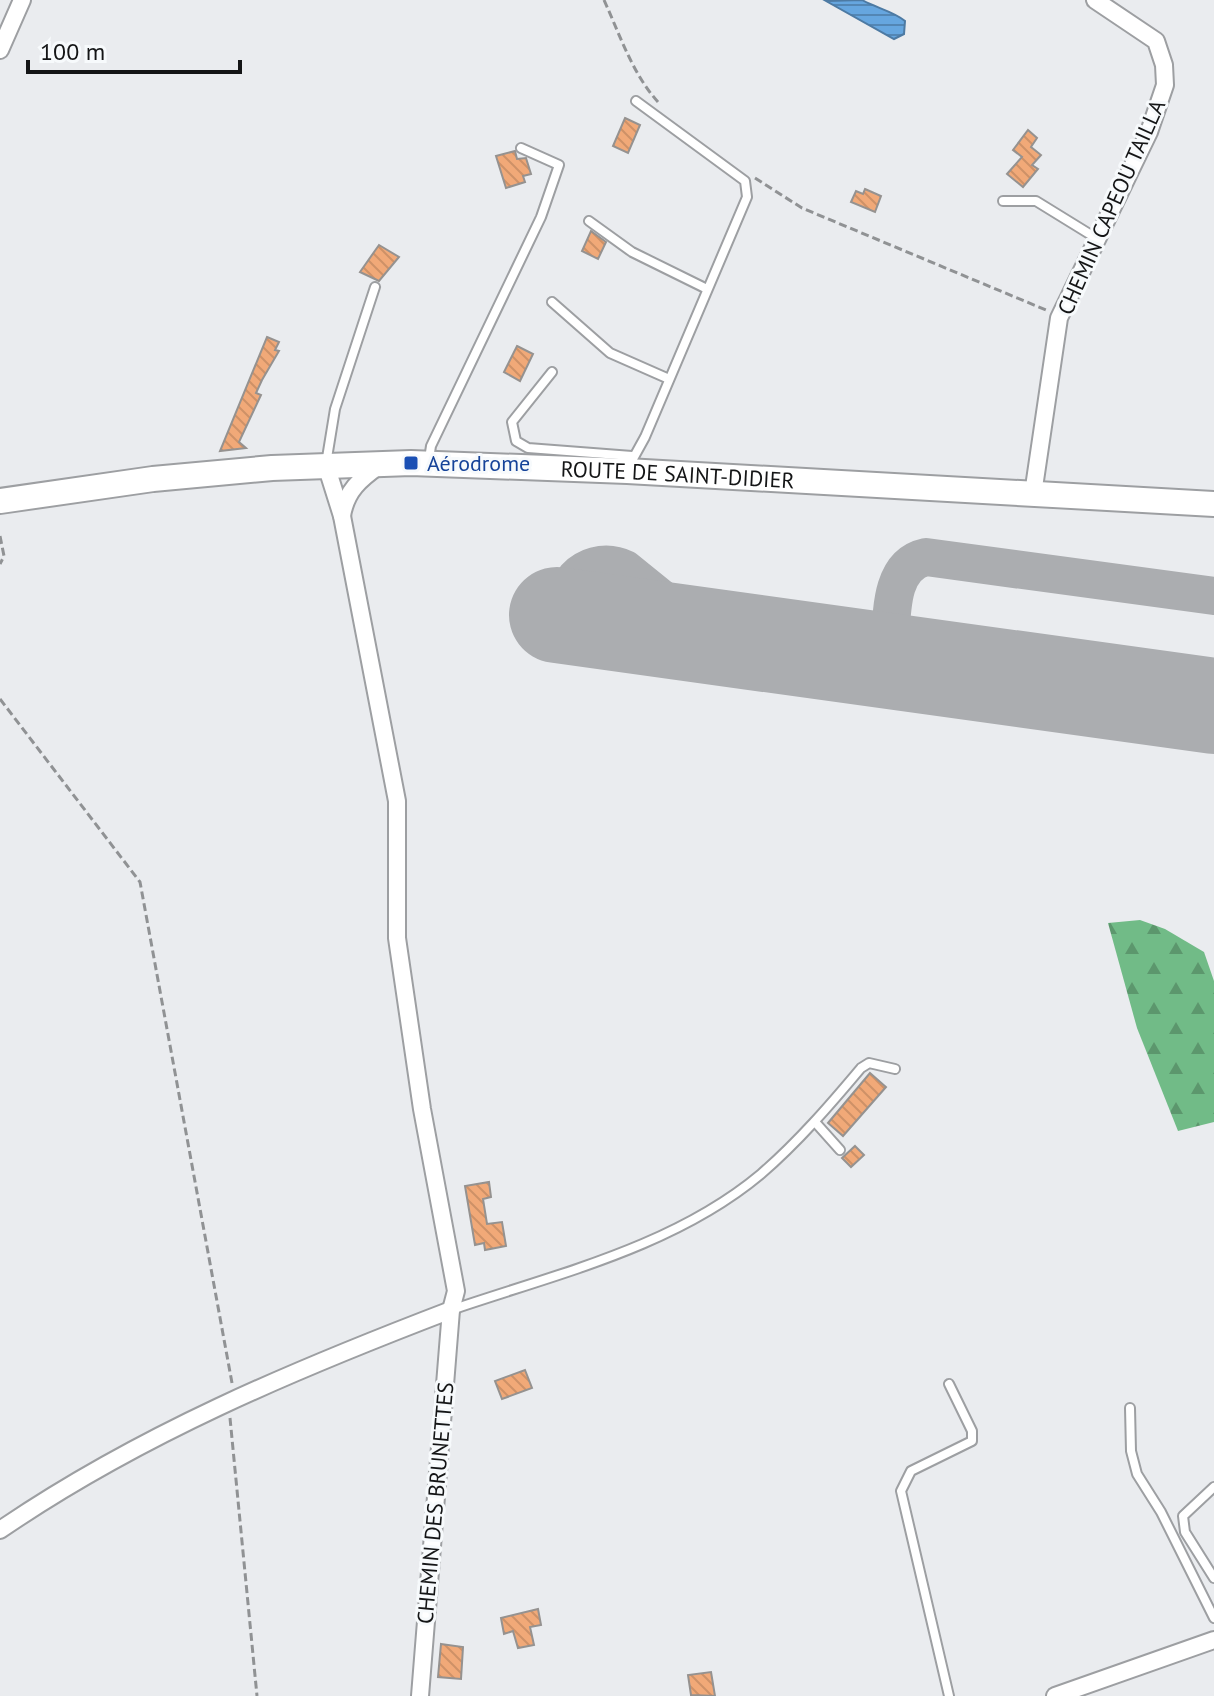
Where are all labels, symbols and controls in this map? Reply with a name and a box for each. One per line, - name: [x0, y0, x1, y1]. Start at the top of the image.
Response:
- scale bar: [28, 24, 240, 74]
- text: 100 m: [40, 36, 105, 67]
- street label: CHEMIN CAPEOU TAILLA: [1051, 95, 1171, 319]
- place label: Aérodrome: [427, 449, 530, 477]
- marker: Aérodrome: [402, 454, 420, 472]
- street label: ROUTE DE SAINT-DIDIER: [560, 455, 795, 494]
- street label: CHEMIN DES BRUNETTES: [410, 1381, 460, 1625]

